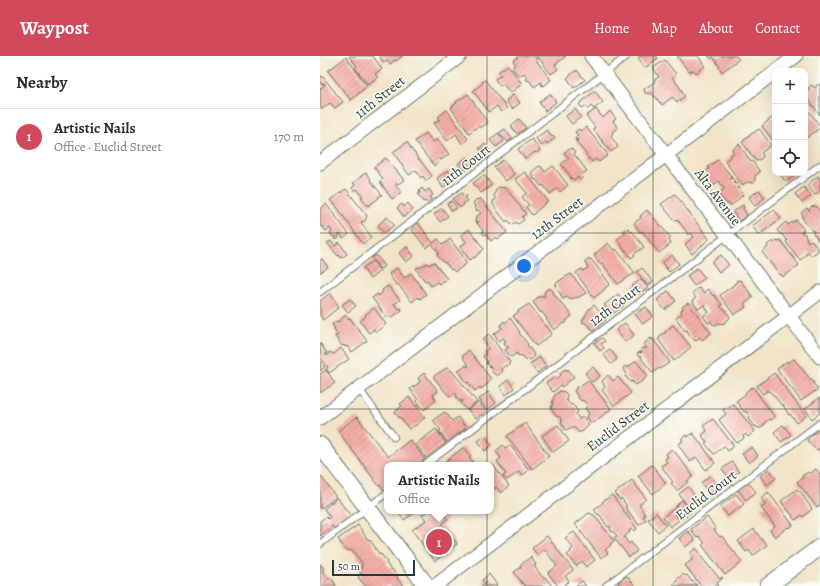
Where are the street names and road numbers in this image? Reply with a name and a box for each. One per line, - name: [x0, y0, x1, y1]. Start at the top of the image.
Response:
- street label: 11th Street: [351, 71, 409, 123]
- street label: 11th Court: [438, 140, 495, 190]
- street label: Alta Avenue: [690, 164, 746, 229]
- street label: 12th Street: [527, 192, 587, 244]
- street label: 12th Court: [586, 279, 645, 330]
- street label: Euclid Street: [583, 396, 653, 456]
- street label: Euclid Court: [671, 465, 741, 524]

